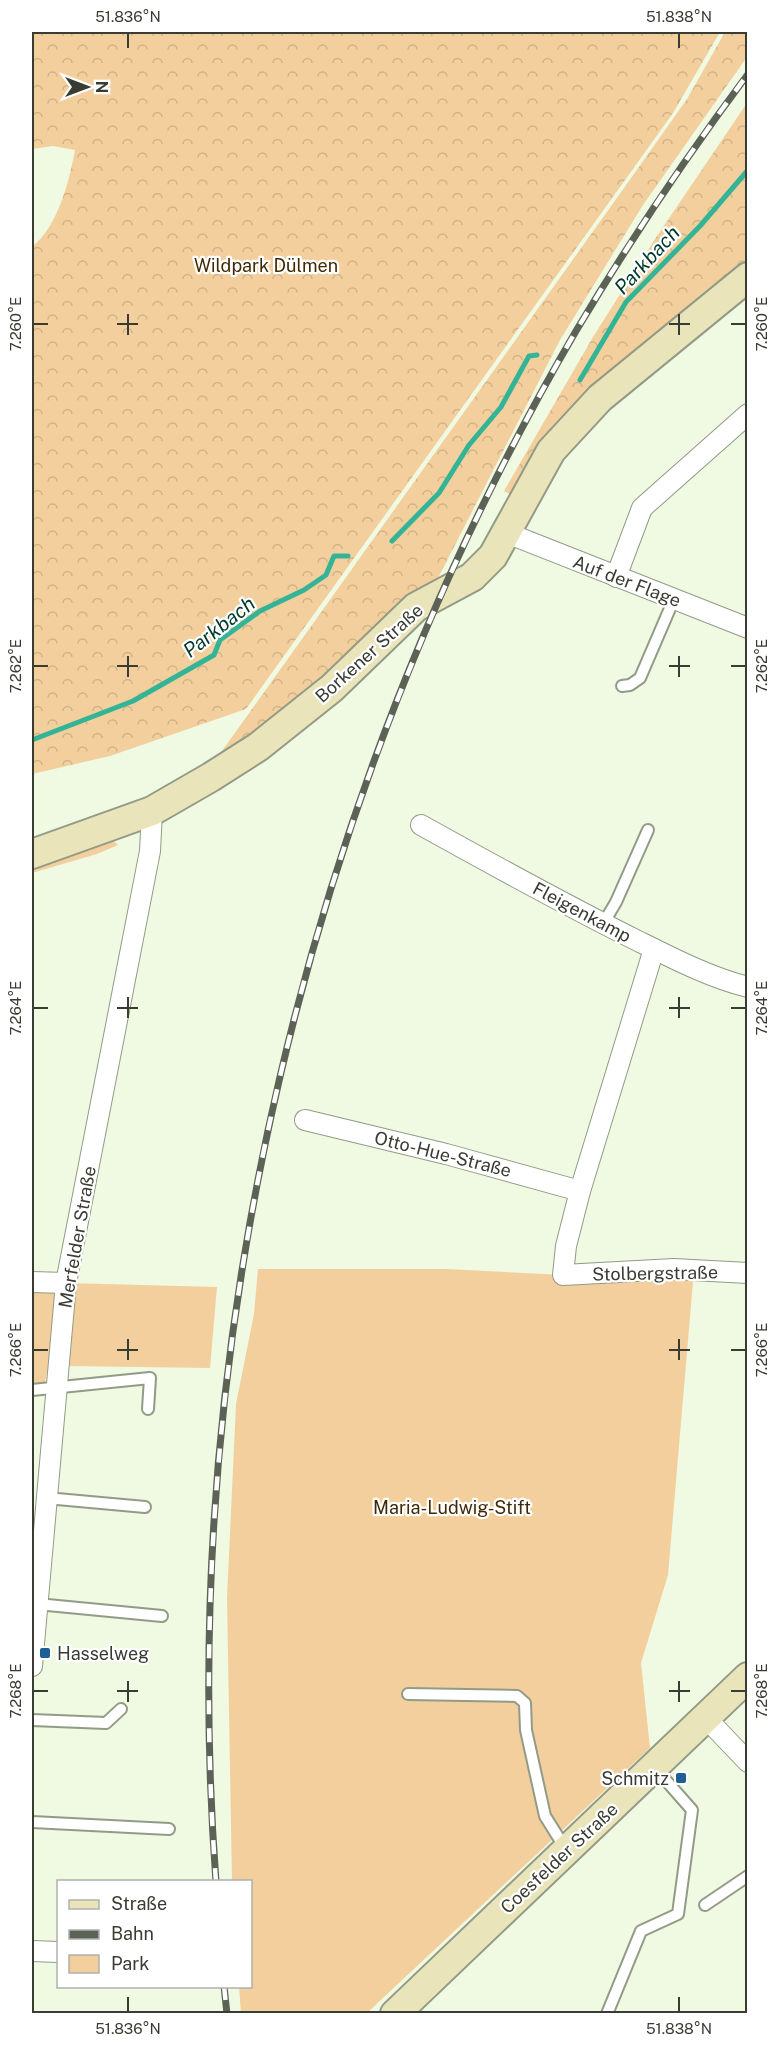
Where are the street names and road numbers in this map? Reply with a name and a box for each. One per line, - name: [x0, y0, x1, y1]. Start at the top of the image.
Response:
- street label: Auf der Flage: [570, 551, 684, 611]
- street label: Borkener Straße: [311, 599, 427, 707]
- street label: Fleigenkamp: [529, 877, 635, 947]
- street label: Otto-Hue-Straße: [372, 1127, 514, 1181]
- street label: Merfelder Straße: [54, 1164, 100, 1310]
- street label: Stolbergstraße: [592, 1261, 718, 1285]
- street label: Coesfelder Straße: [496, 1798, 622, 1918]

